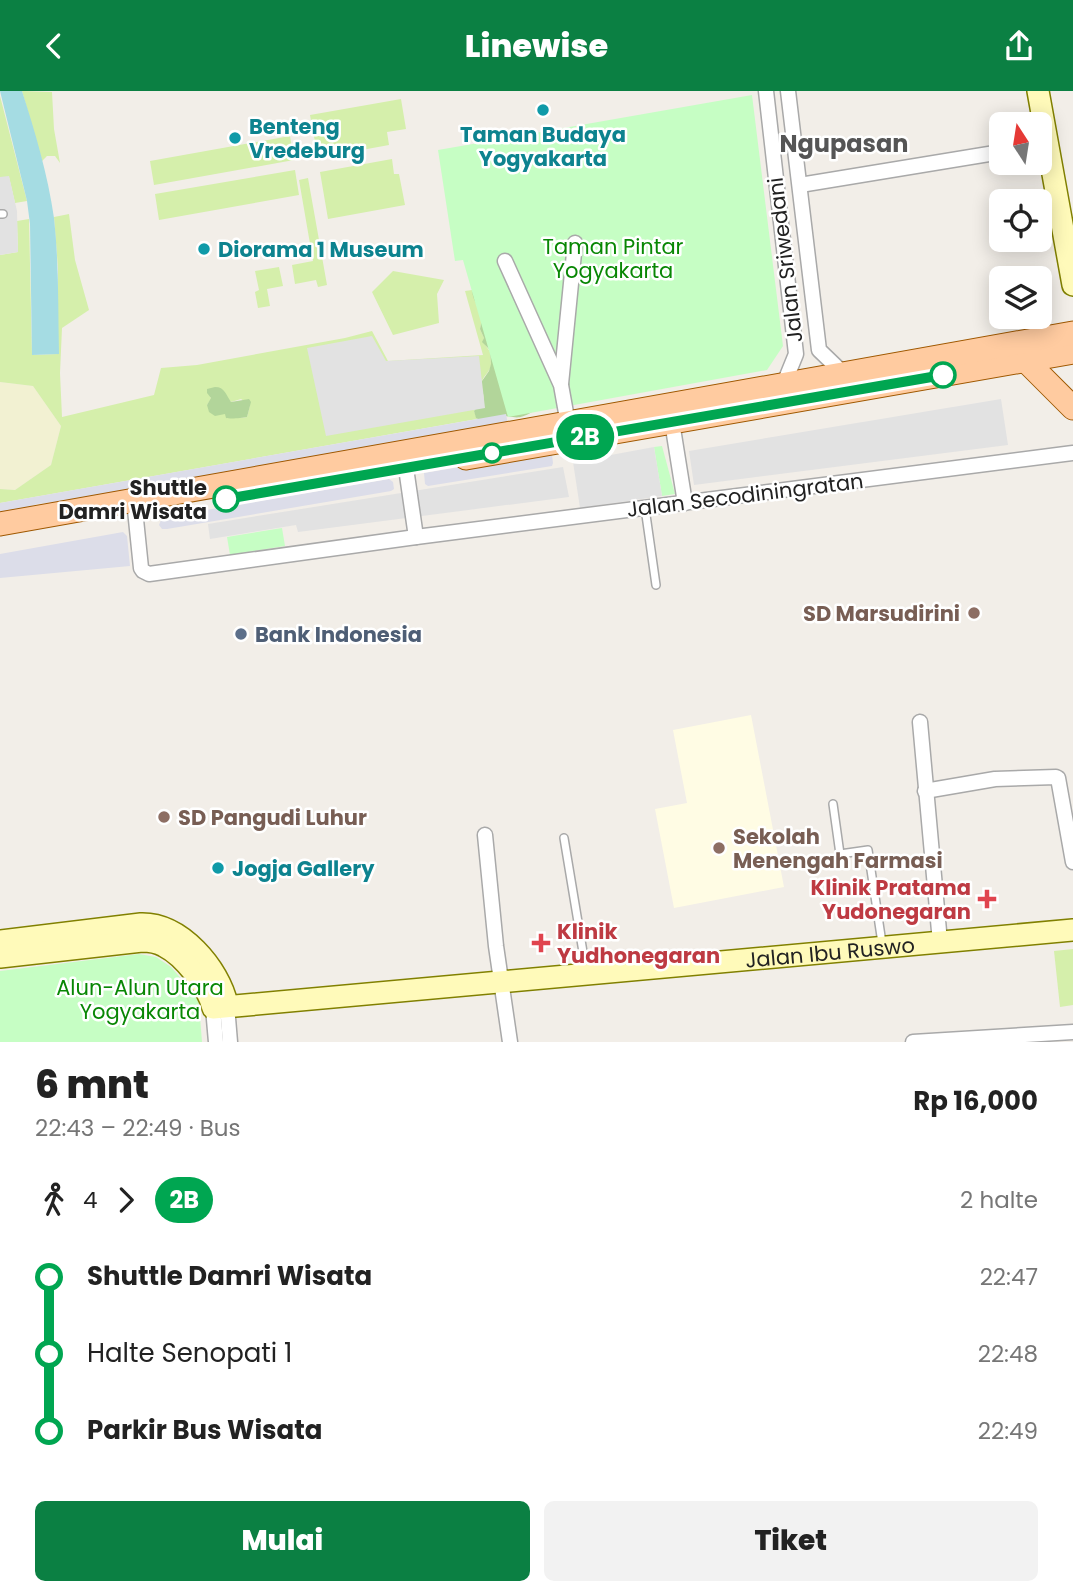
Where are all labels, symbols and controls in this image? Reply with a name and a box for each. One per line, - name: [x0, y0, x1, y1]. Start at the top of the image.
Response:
- text: Linewise: [465, 23, 608, 68]
- icon: back: [35, 27, 73, 65]
- icon: share: [1000, 27, 1038, 65]
- marker: Taman Budaya Yogyakarta: [535, 102, 551, 118]
- place label: Benteng Vredeburg: [249, 112, 365, 165]
- north arrow: [989, 112, 1052, 175]
- map controls: [989, 112, 1052, 329]
- place label: Taman Budaya Yogyakarta: [460, 120, 626, 173]
- district label: Ngupasan: [780, 127, 908, 160]
- marker: Benteng Vredeburg: [227, 130, 243, 146]
- street label: Jalan Sriwedani: [760, 176, 810, 344]
- button: locate: [989, 189, 1052, 252]
- park label: Taman Pintar Yogyakarta: [543, 232, 684, 285]
- place label: Diorama 1 Museum: [218, 235, 424, 264]
- marker: Diorama 1 Museum: [196, 241, 212, 257]
- button: layers: [989, 266, 1052, 329]
- unlabelled marker: [930, 362, 956, 388]
- line badge: 2B: [554, 414, 616, 460]
- text: 2B: [570, 420, 600, 453]
- unlabelled marker: [482, 443, 502, 463]
- street label: Jalan Secodiningratan: [625, 466, 865, 524]
- place label: Shuttle Damri Wisata: [59, 473, 207, 526]
- marker: Shuttle Damri Wisata: [213, 486, 239, 512]
- place label: SD Marsudirini: [803, 599, 960, 628]
- marker: SD Marsudirini: [966, 605, 982, 621]
- place label: Bank Indonesia: [255, 620, 422, 649]
- marker: Bank Indonesia: [233, 626, 249, 642]
- place label: SD Pangudi Luhur: [178, 803, 367, 832]
- marker: SD Pangudi Luhur: [156, 809, 172, 825]
- place label: Sekolah Menengah Farmasi: [733, 822, 943, 875]
- marker: Sekolah Menengah Farmasi: [711, 840, 727, 856]
- place label: Jogja Gallery: [232, 854, 375, 883]
- marker: Jogja Gallery: [210, 860, 226, 876]
- place label: Klinik Pratama Yudonegaran: [811, 873, 971, 926]
- marker: Klinik Pratama Yudonegaran: [977, 889, 997, 909]
- place label: Klinik Yudhonegaran: [557, 917, 720, 970]
- street label: Jalan Ibu Ruswo: [744, 930, 916, 974]
- marker: Klinik Yudhonegaran: [531, 933, 551, 953]
- park label: Alun-Alun Utara Yogyakarta: [56, 973, 224, 1026]
- text: 6 mnt: [35, 1058, 149, 1111]
- text: Rp 16,000: [913, 1083, 1038, 1119]
- text: 22:43 – 22:49 · Bus: [35, 1112, 241, 1144]
- icon: walk: [35, 1181, 73, 1219]
- icon: forward: [107, 1181, 145, 1219]
- text: 2B: [169, 1183, 199, 1216]
- text: 4: [83, 1184, 97, 1216]
- text: 2 halte: [960, 1184, 1038, 1216]
- text: Shuttle Damri Wisata: [87, 1258, 372, 1294]
- text: 22:47: [980, 1261, 1038, 1293]
- text: Halte Senopati 1: [87, 1335, 292, 1371]
- text: 22:48: [978, 1338, 1038, 1370]
- text: Parkir Bus Wisata: [87, 1412, 322, 1448]
- text: 22:49: [978, 1415, 1038, 1447]
- button: Mulai: [35, 1501, 530, 1581]
- button: Tiket: [544, 1501, 1038, 1581]

